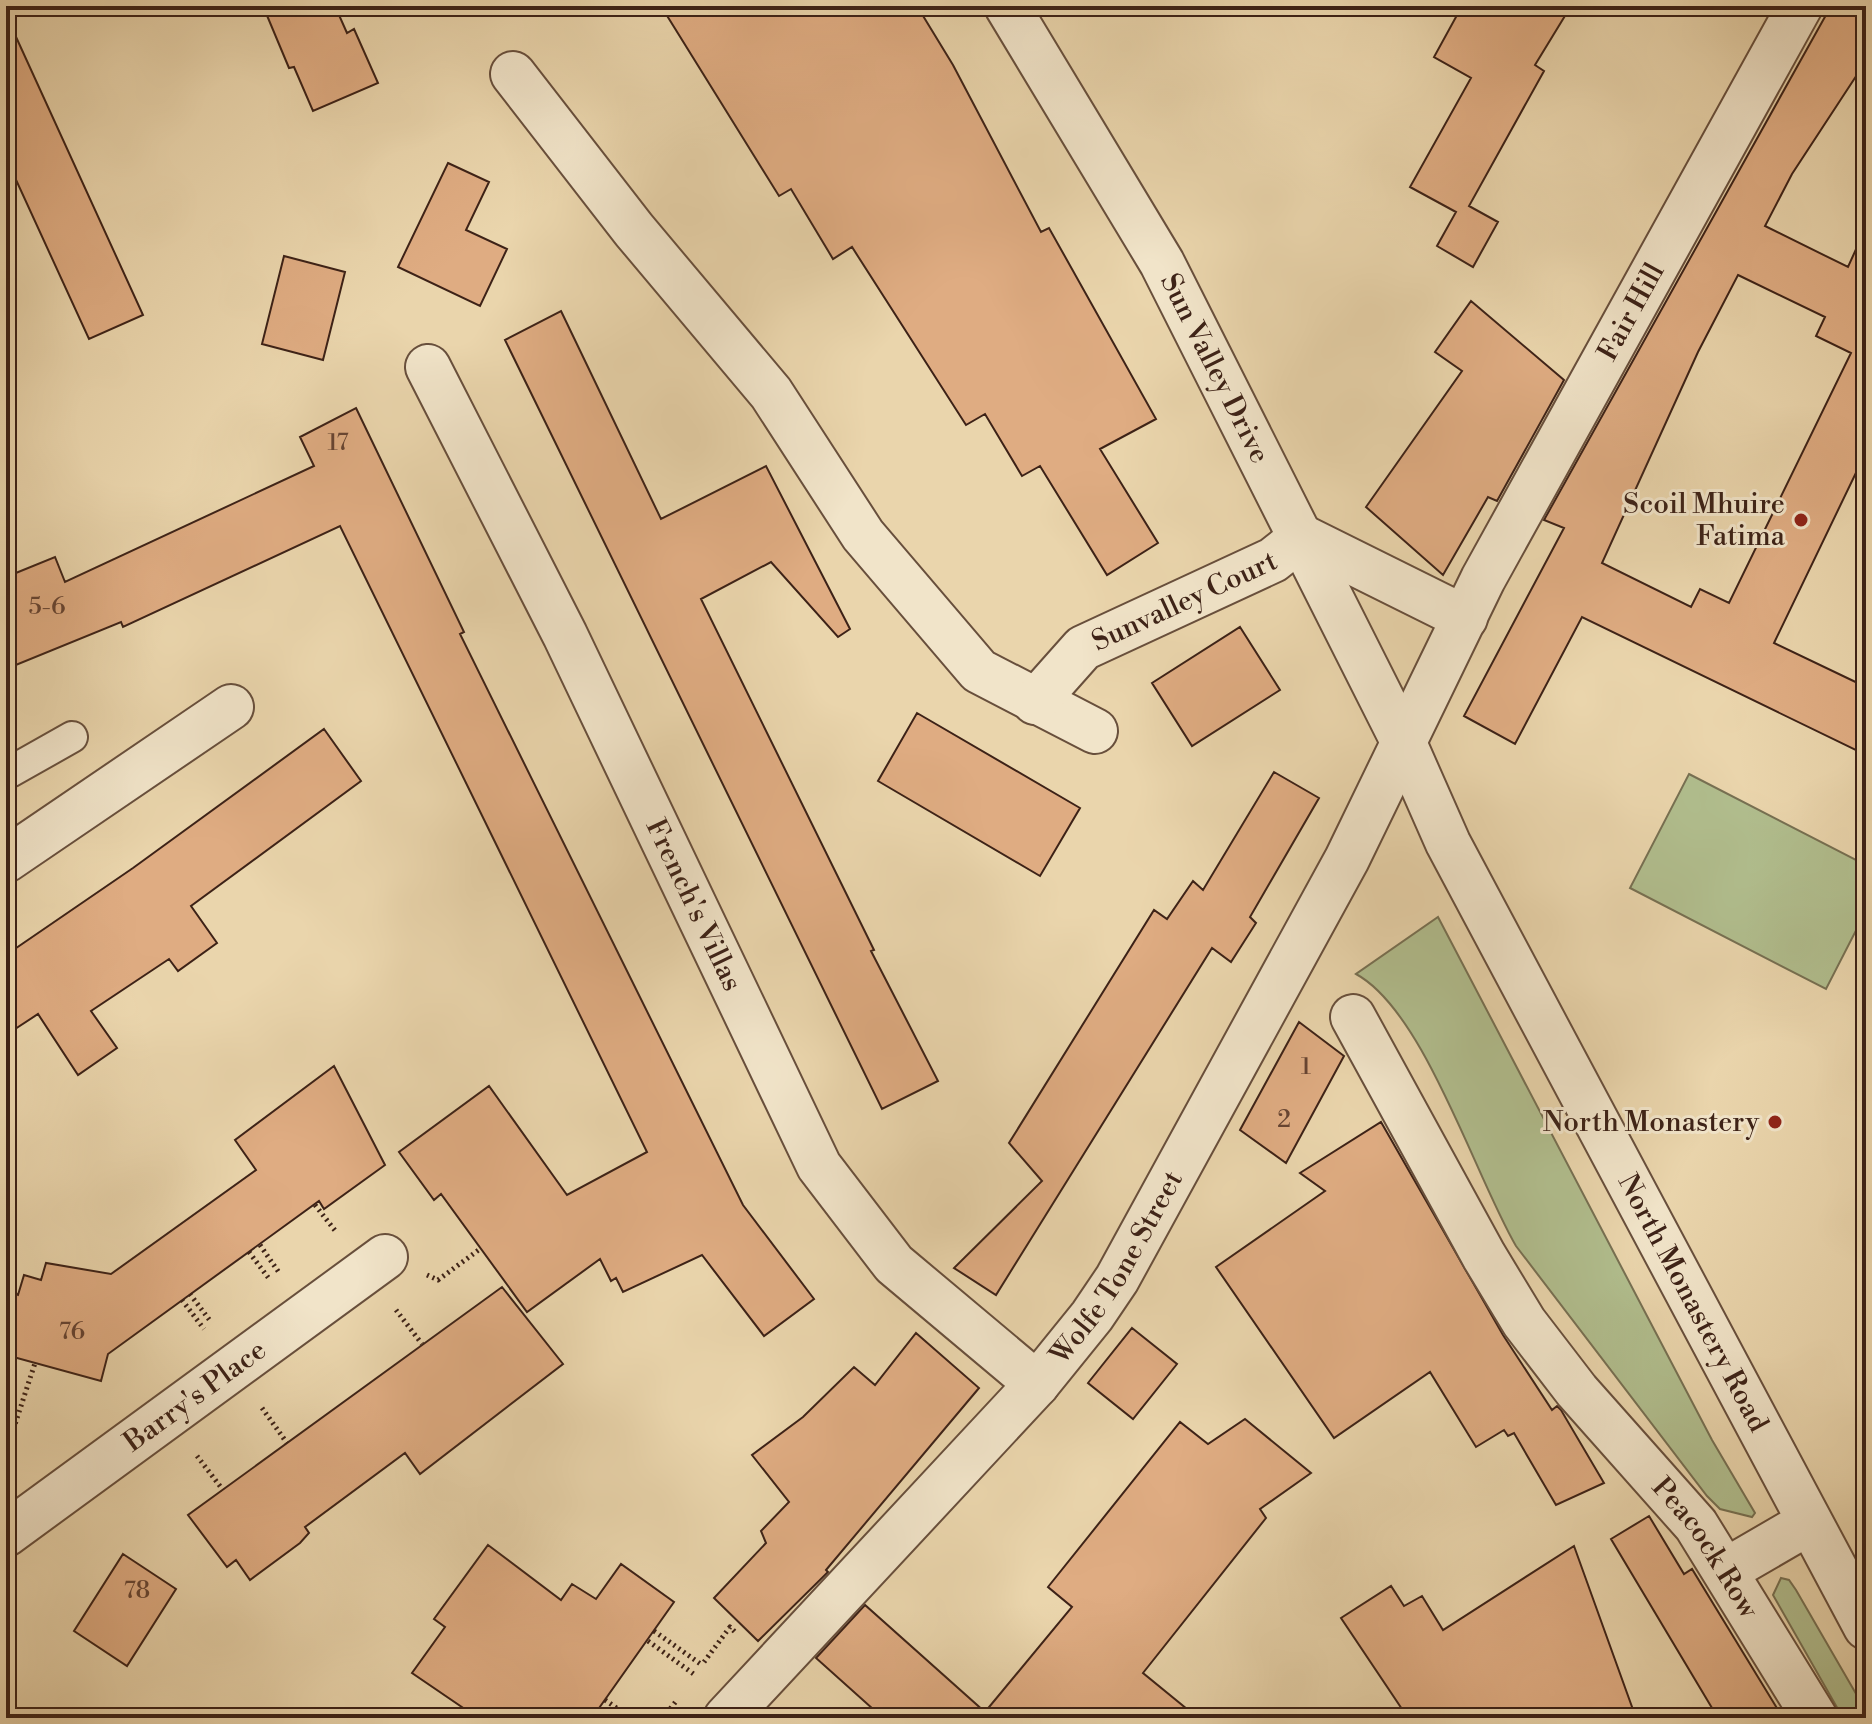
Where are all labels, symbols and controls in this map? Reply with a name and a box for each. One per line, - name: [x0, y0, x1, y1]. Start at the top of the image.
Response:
- street label: Fair Hill: [1590, 257, 1672, 367]
- street label: Sun Valley Drive: [1153, 268, 1277, 469]
- house number: 17: [327, 428, 349, 458]
- place label: Scoil Mhuire Fatima: [1623, 487, 1786, 554]
- marker: Scoil Mhuire Fatima: [1792, 511, 1810, 529]
- street label: Sunvalley Court: [1086, 543, 1283, 659]
- house number: 5-6: [28, 592, 66, 622]
- street label: French's Villas: [638, 813, 750, 996]
- house number: 1: [1301, 1052, 1312, 1082]
- house number: 2: [1277, 1105, 1291, 1135]
- place label: North Monastery: [1543, 1105, 1759, 1140]
- marker: North Monastery: [1766, 1113, 1784, 1131]
- street label: Wolfe Tone Street: [1042, 1165, 1190, 1372]
- street label: North Monastery Road: [1610, 1168, 1776, 1438]
- house number: 76: [59, 1317, 85, 1347]
- street label: Barry's Place: [116, 1332, 273, 1460]
- street label: Peacock Row: [1645, 1470, 1767, 1625]
- house number: 78: [124, 1576, 150, 1606]

